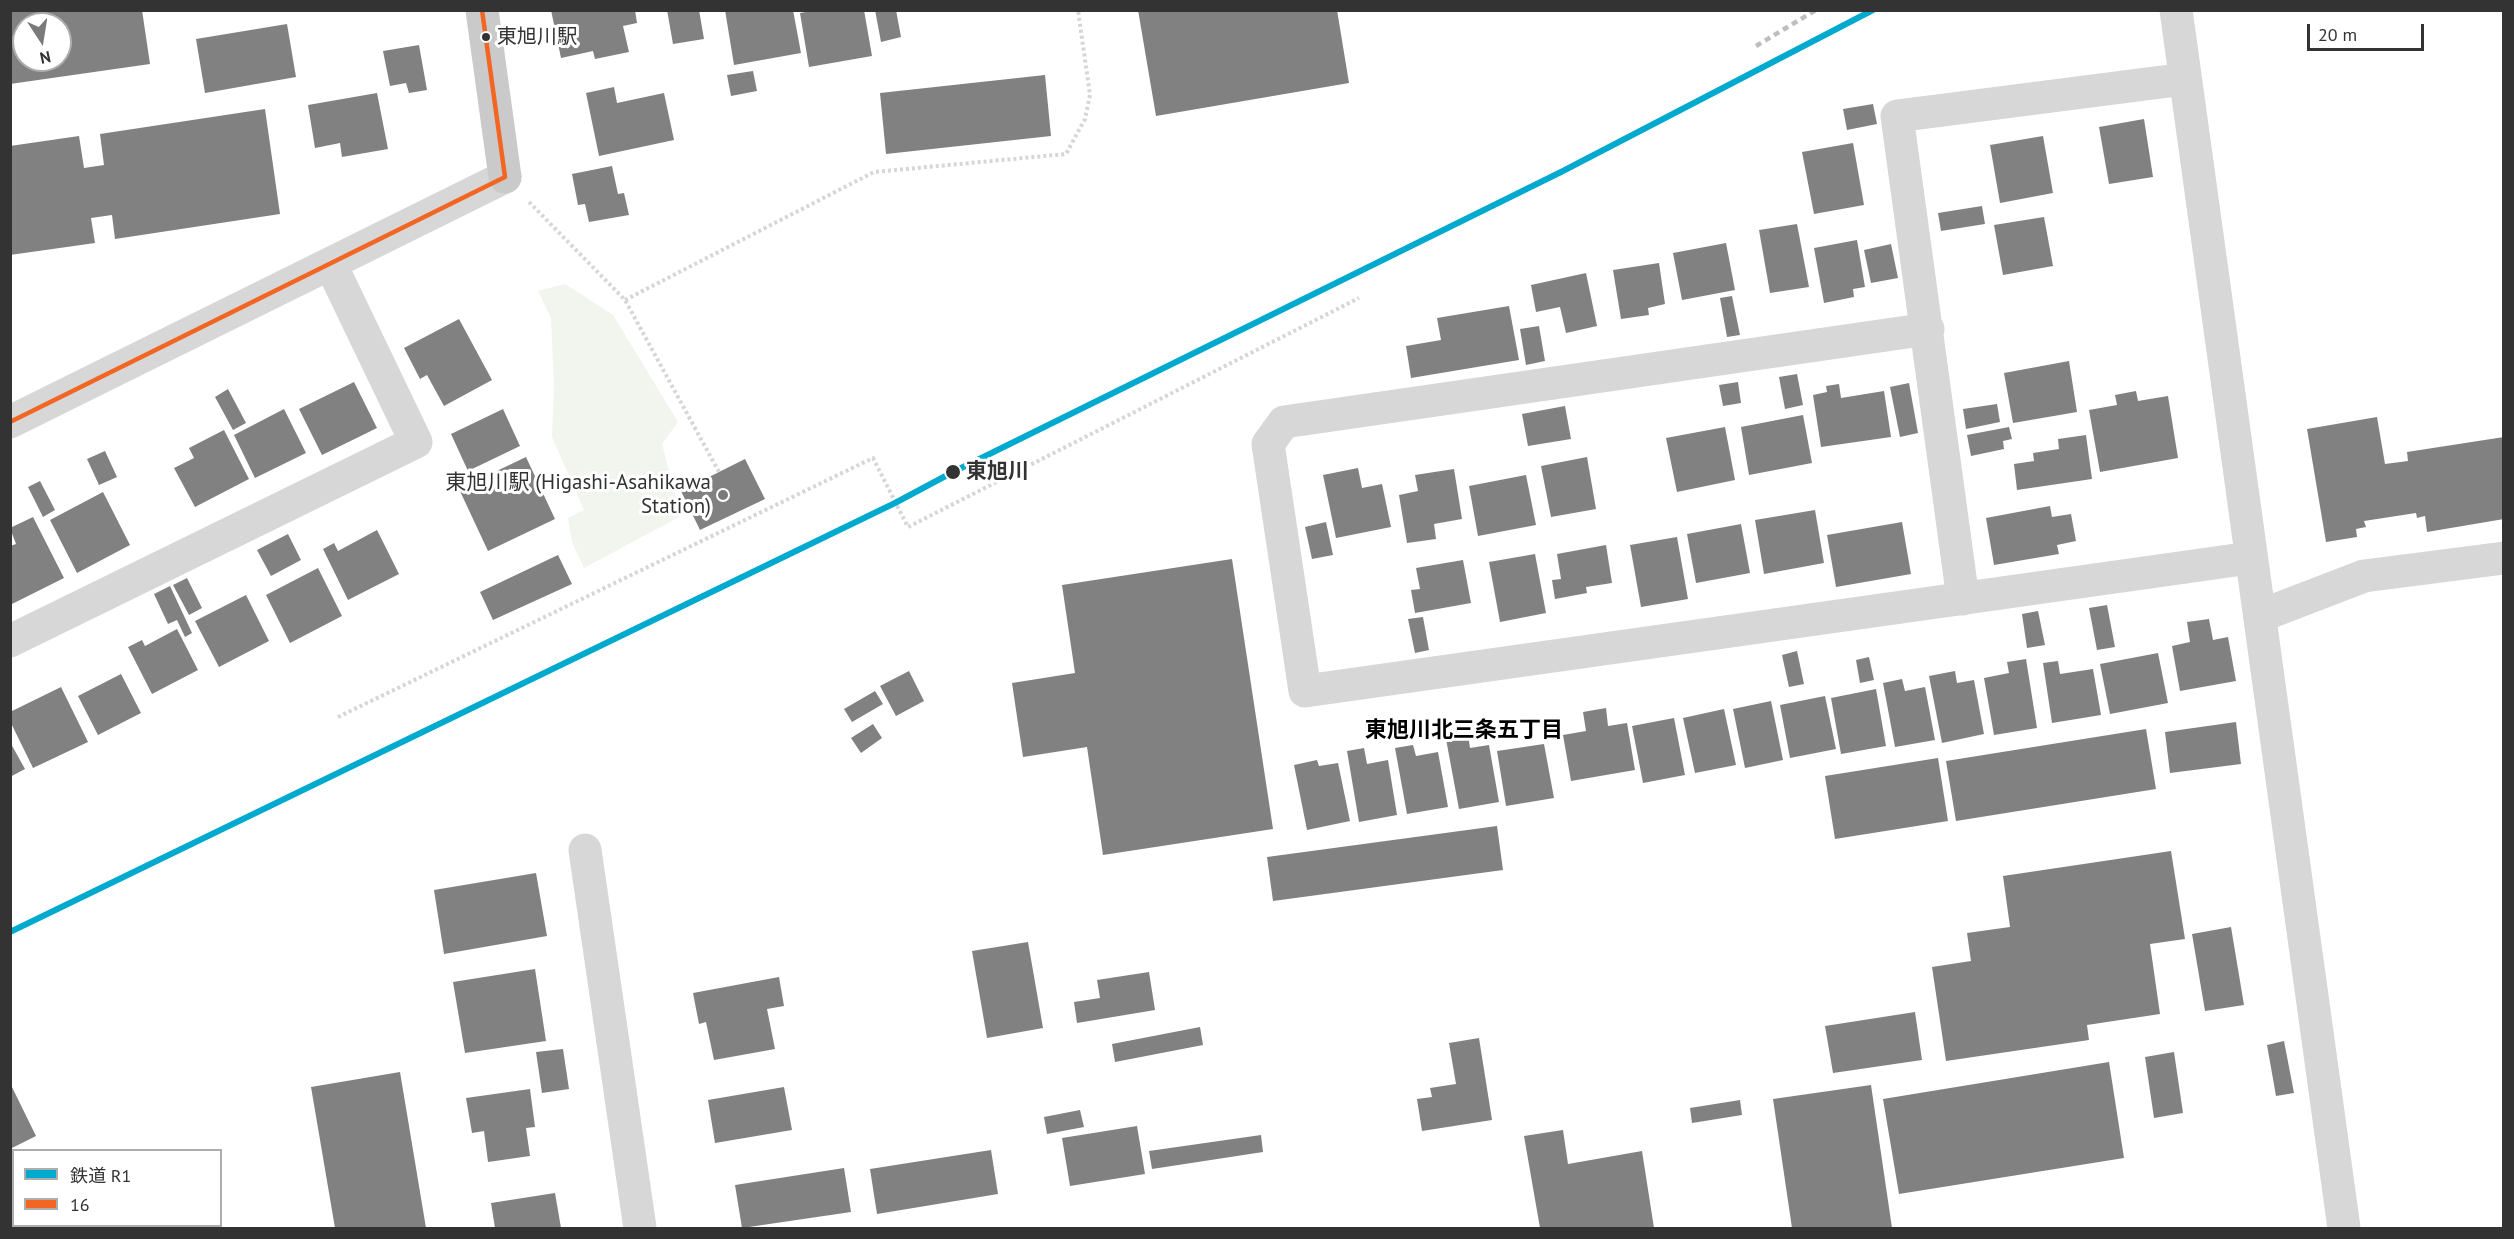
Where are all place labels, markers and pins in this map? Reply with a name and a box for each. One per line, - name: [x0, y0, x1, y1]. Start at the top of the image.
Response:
- place label: 東旭川駅: [497, 25, 577, 49]
- marker: 東旭川駅: [480, 31, 492, 43]
- place label: 東旭川: [966, 459, 1029, 485]
- marker: 東旭川: [944, 463, 962, 481]
- place label: 東旭川駅 (Higashi-Asahikawa Station): [446, 470, 711, 520]
- marker: 東旭川駅 (Higashi-Asahikawa Station): [716, 488, 730, 502]

